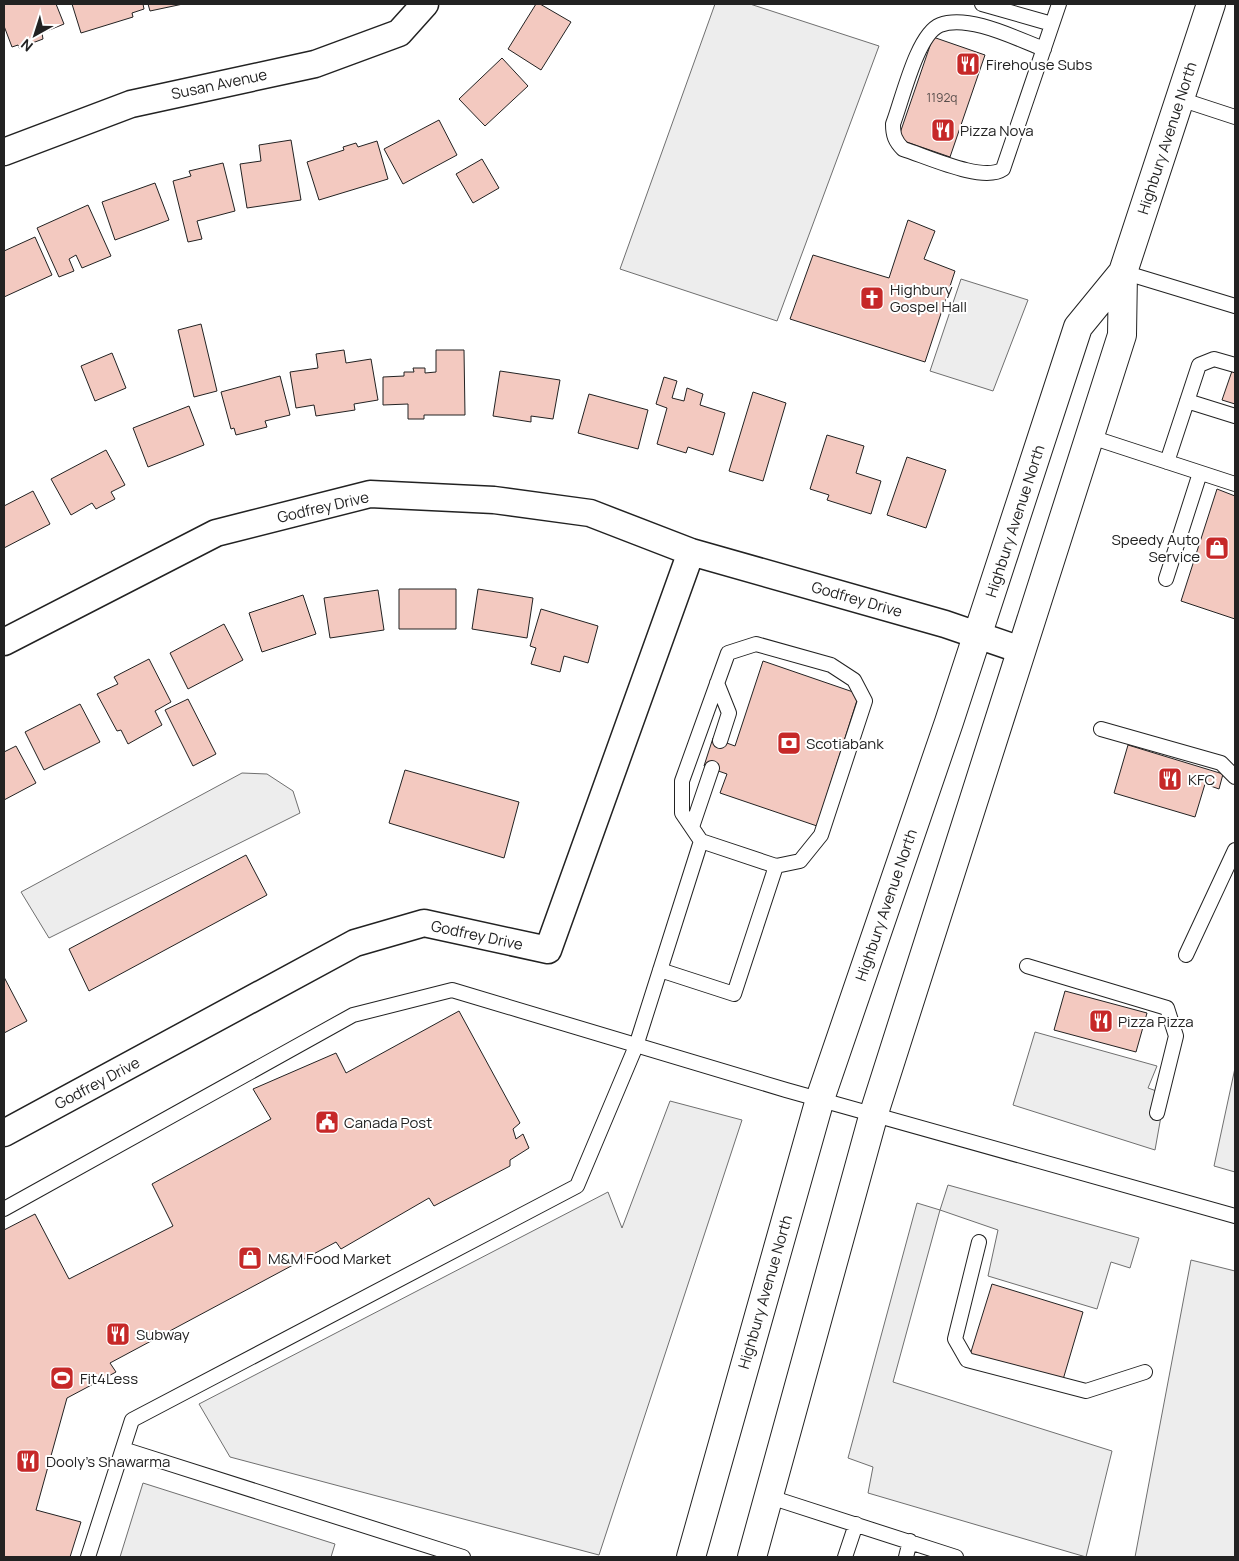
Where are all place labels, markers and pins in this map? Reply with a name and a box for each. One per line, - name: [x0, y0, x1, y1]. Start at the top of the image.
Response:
- restaurant icon: Firehouse Subs: [955, 51, 981, 77]
- place label: Firehouse Subs: [986, 54, 1092, 75]
- restaurant icon: Pizza Nova: [930, 117, 956, 143]
- place label: Pizza Nova: [960, 120, 1034, 141]
- place label: Highbury Gospel Hall: [890, 279, 967, 317]
- church icon: Highbury Gospel Hall: [859, 285, 885, 311]
- place label: Speedy Auto Service: [1112, 529, 1200, 567]
- shop icon: Speedy Auto Service: [1204, 535, 1230, 561]
- bank icon: Scotiabank: [776, 730, 802, 756]
- place label: Scotiabank: [806, 733, 884, 754]
- restaurant icon: KFC: [1157, 766, 1183, 792]
- place label: KFC: [1188, 769, 1215, 790]
- restaurant icon: Pizza Pizza: [1088, 1008, 1114, 1034]
- place label: Pizza Pizza: [1118, 1011, 1194, 1032]
- public building icon: Canada Post: [314, 1109, 340, 1135]
- place label: Canada Post: [344, 1112, 432, 1133]
- shop icon: M&M Food Market: [237, 1245, 263, 1271]
- place label: M&M Food Market: [268, 1248, 391, 1269]
- restaurant icon: Subway: [105, 1321, 131, 1347]
- place label: Subway: [136, 1324, 190, 1345]
- sports icon: Fit4Less: [49, 1365, 75, 1391]
- place label: Fit4Less: [80, 1368, 138, 1389]
- restaurant icon: Dooly's Shawarma: [15, 1448, 41, 1474]
- place label: Dooly's Shawarma: [46, 1451, 170, 1472]

